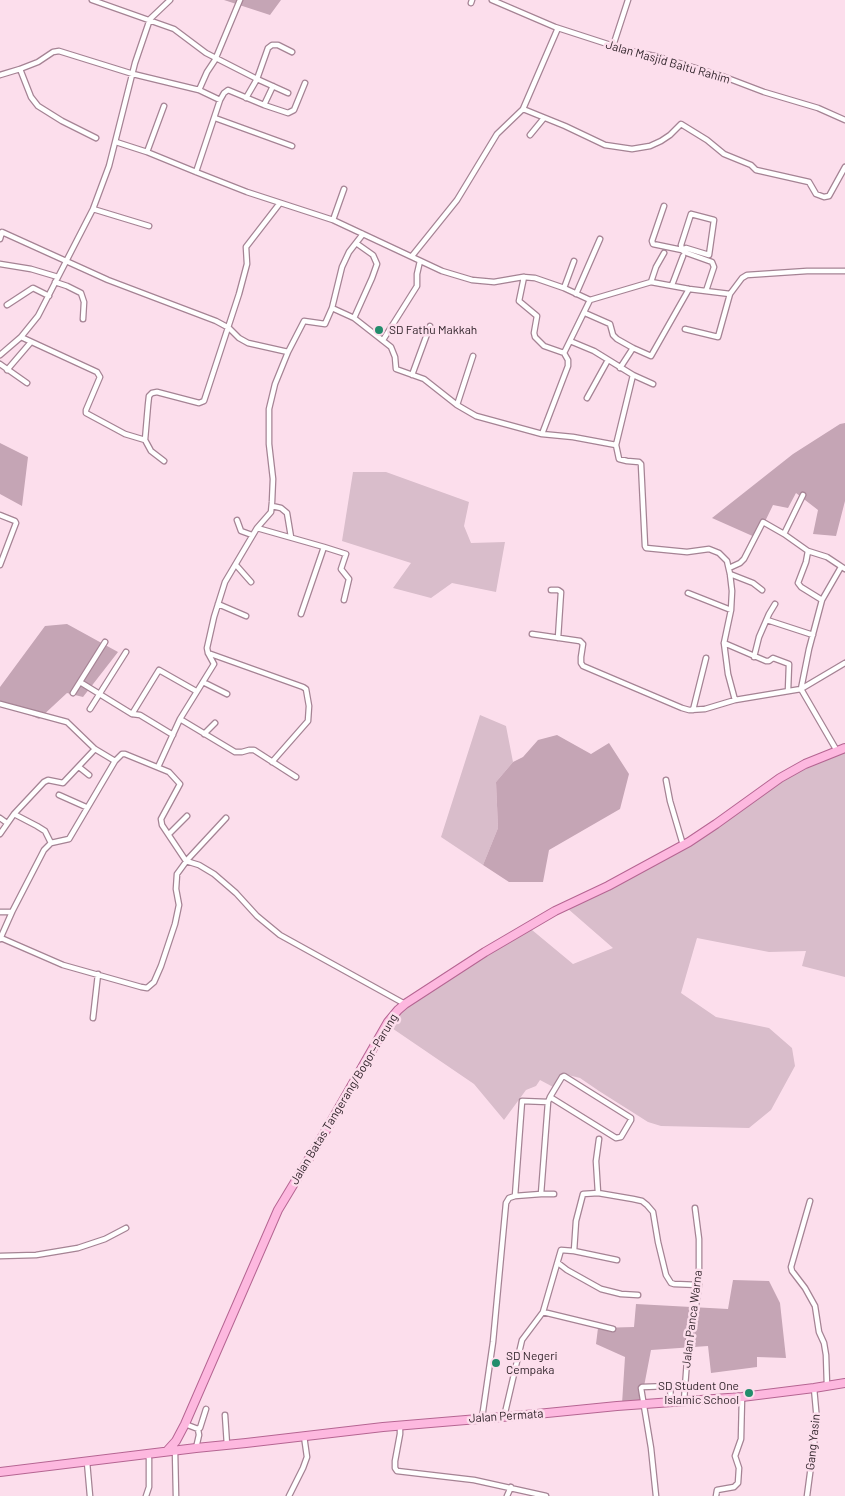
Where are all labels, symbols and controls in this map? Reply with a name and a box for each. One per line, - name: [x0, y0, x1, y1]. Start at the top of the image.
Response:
- street label: Jalan Masjid Baitu Rahim: [604, 37, 732, 87]
- place label: SD Fathu Makkah: [389, 323, 477, 337]
- marker: SD Fathu Makkah: [373, 324, 385, 336]
- street label: Jalan Batas Tangerang/Bogor–Parung: [287, 1011, 401, 1187]
- street label: Jalan Panca Warna: [679, 1269, 705, 1369]
- place label: SD Negeri Cempaka: [506, 1349, 558, 1377]
- marker: SD Negeri Cempaka: [490, 1357, 502, 1369]
- place label: SD Student One Islamic School: [658, 1379, 739, 1407]
- marker: SD Student One Islamic School: [743, 1387, 755, 1399]
- street label: Jalan Permata: [468, 1406, 544, 1426]
- street label: Gang Yasin: [803, 1413, 823, 1471]

